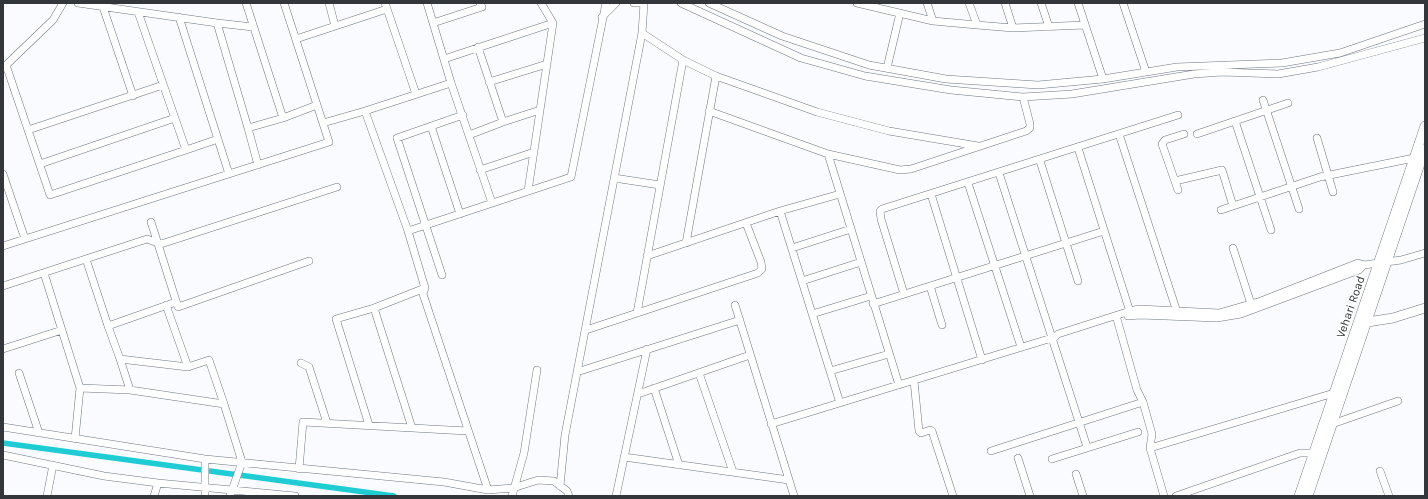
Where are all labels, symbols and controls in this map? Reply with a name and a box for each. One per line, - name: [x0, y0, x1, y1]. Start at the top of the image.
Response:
- street label: Vehari Road: [1334, 274, 1368, 340]

